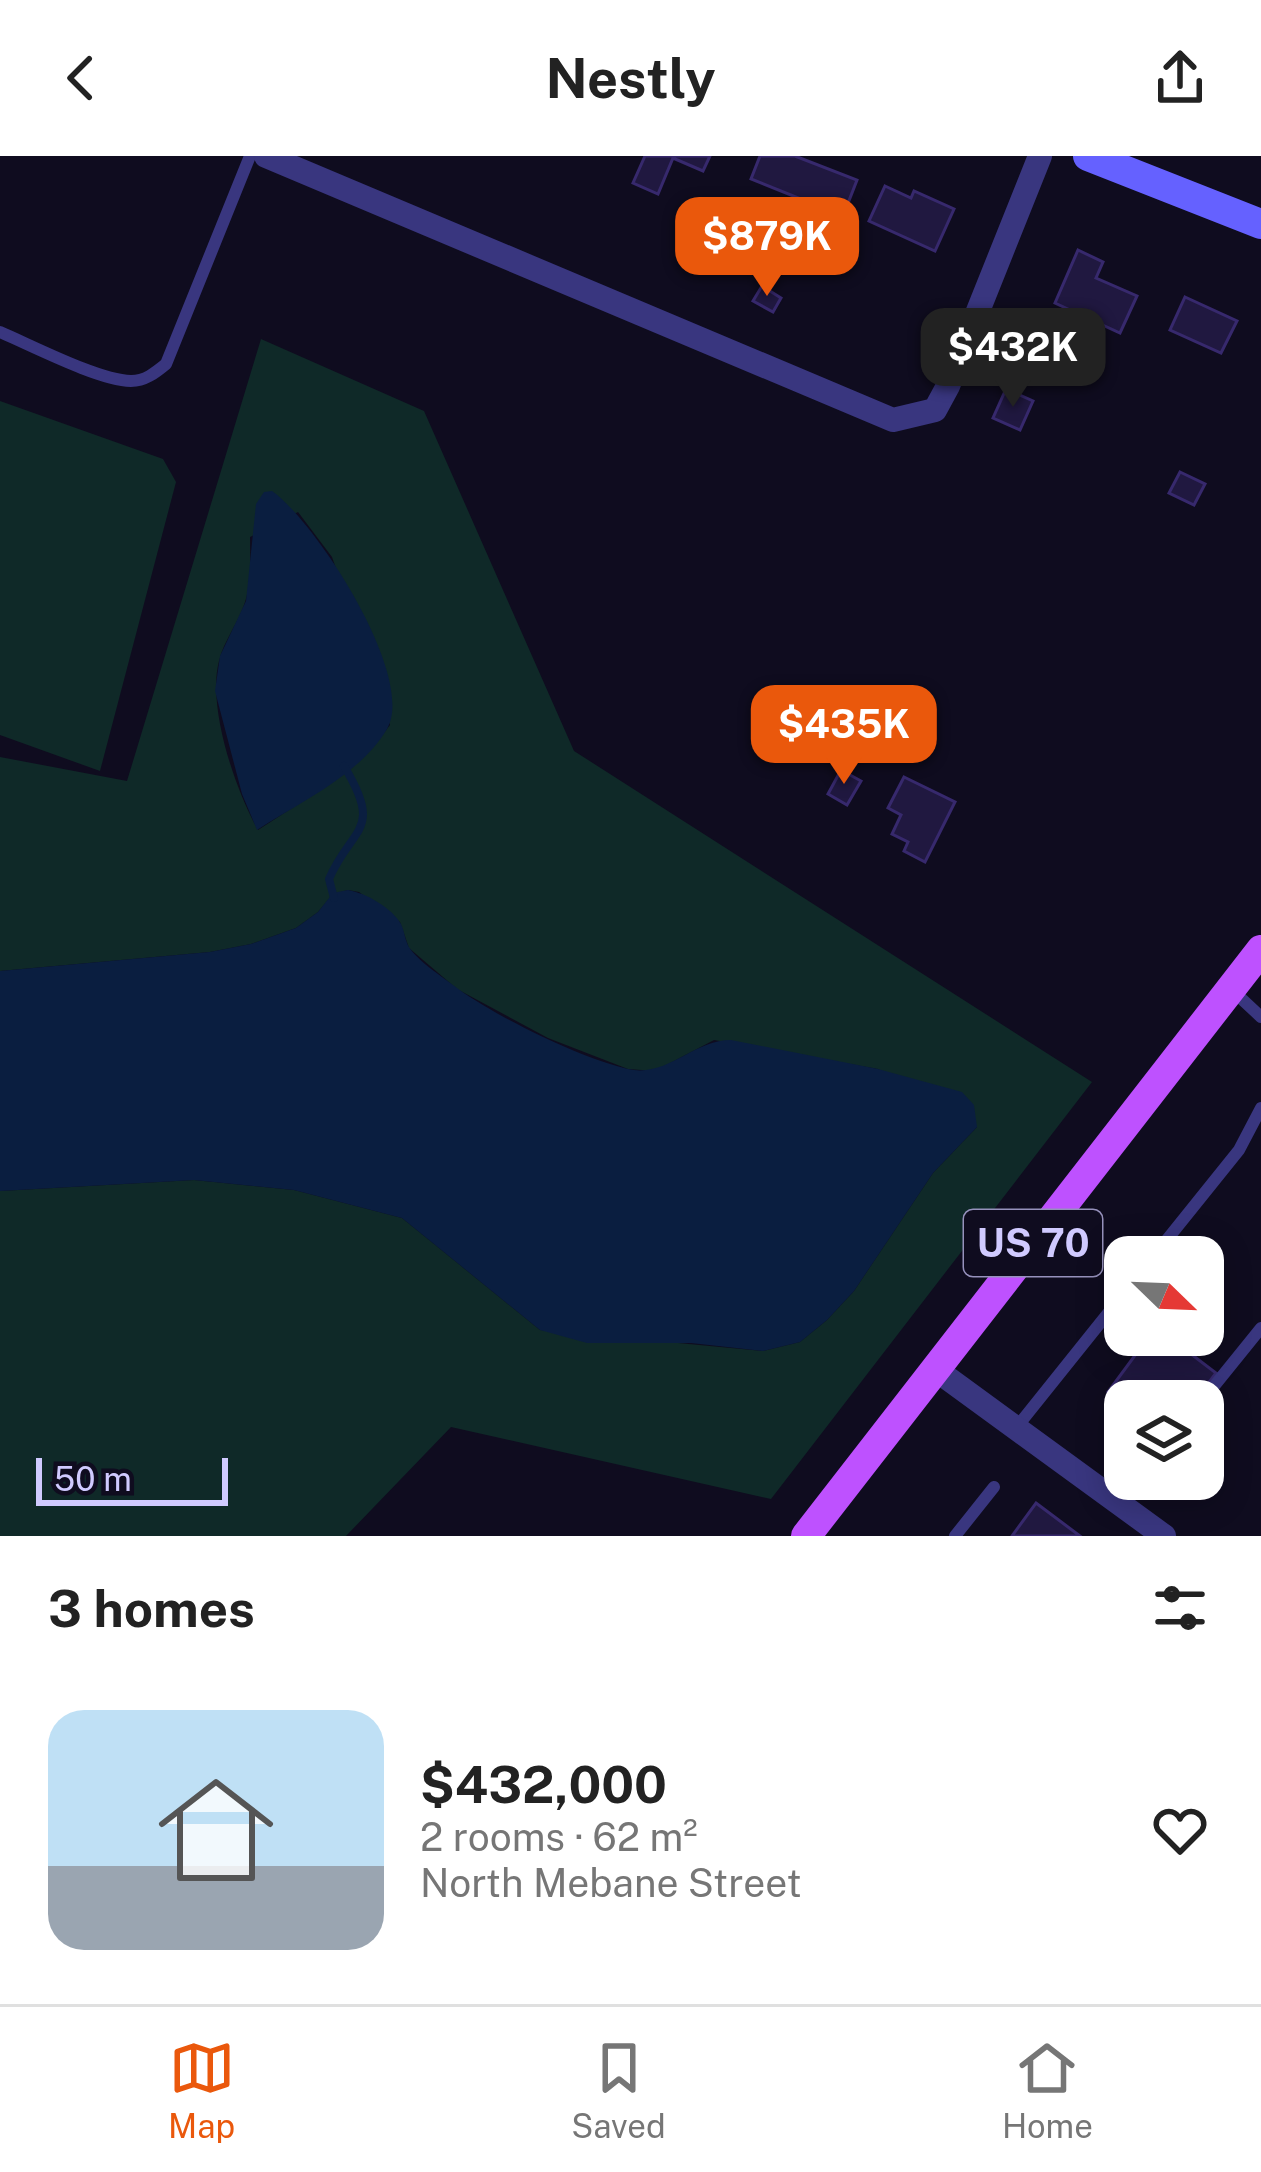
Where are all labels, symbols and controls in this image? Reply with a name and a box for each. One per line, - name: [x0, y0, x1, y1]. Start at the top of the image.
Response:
- icon: back: [48, 45, 114, 111]
- icon: share: [1147, 45, 1213, 111]
- text: Nestly: [545, 47, 716, 110]
- pin: $879K: [683, 197, 851, 299]
- text: $879K: [702, 213, 832, 259]
- pin: $432K: [929, 308, 1097, 410]
- text: $432K: [948, 324, 1078, 370]
- pin: $435K: [760, 685, 928, 787]
- text: $435K: [778, 701, 910, 747]
- road number: US 70: [964, 1210, 1102, 1276]
- north arrow: [1104, 1236, 1224, 1356]
- map controls: [1104, 1236, 1224, 1500]
- button: layers: [1104, 1380, 1224, 1500]
- scale bar: [36, 1452, 228, 1505]
- text: 50 m: [54, 1460, 132, 1498]
- icon: filters: [1147, 1575, 1213, 1641]
- text: 3 homes: [48, 1579, 255, 1638]
- text: $432,000: [420, 1755, 667, 1814]
- icon: home: [144, 1758, 288, 1902]
- icon: heart: [1147, 1797, 1213, 1863]
- text: 2 rooms · 62 m²: [420, 1814, 698, 1860]
- text: North Mebane Street: [420, 1860, 802, 1906]
- tab: Map: [168, 2035, 235, 2145]
- tab: Saved: [571, 2035, 666, 2145]
- tab: Home: [1002, 2035, 1093, 2145]

